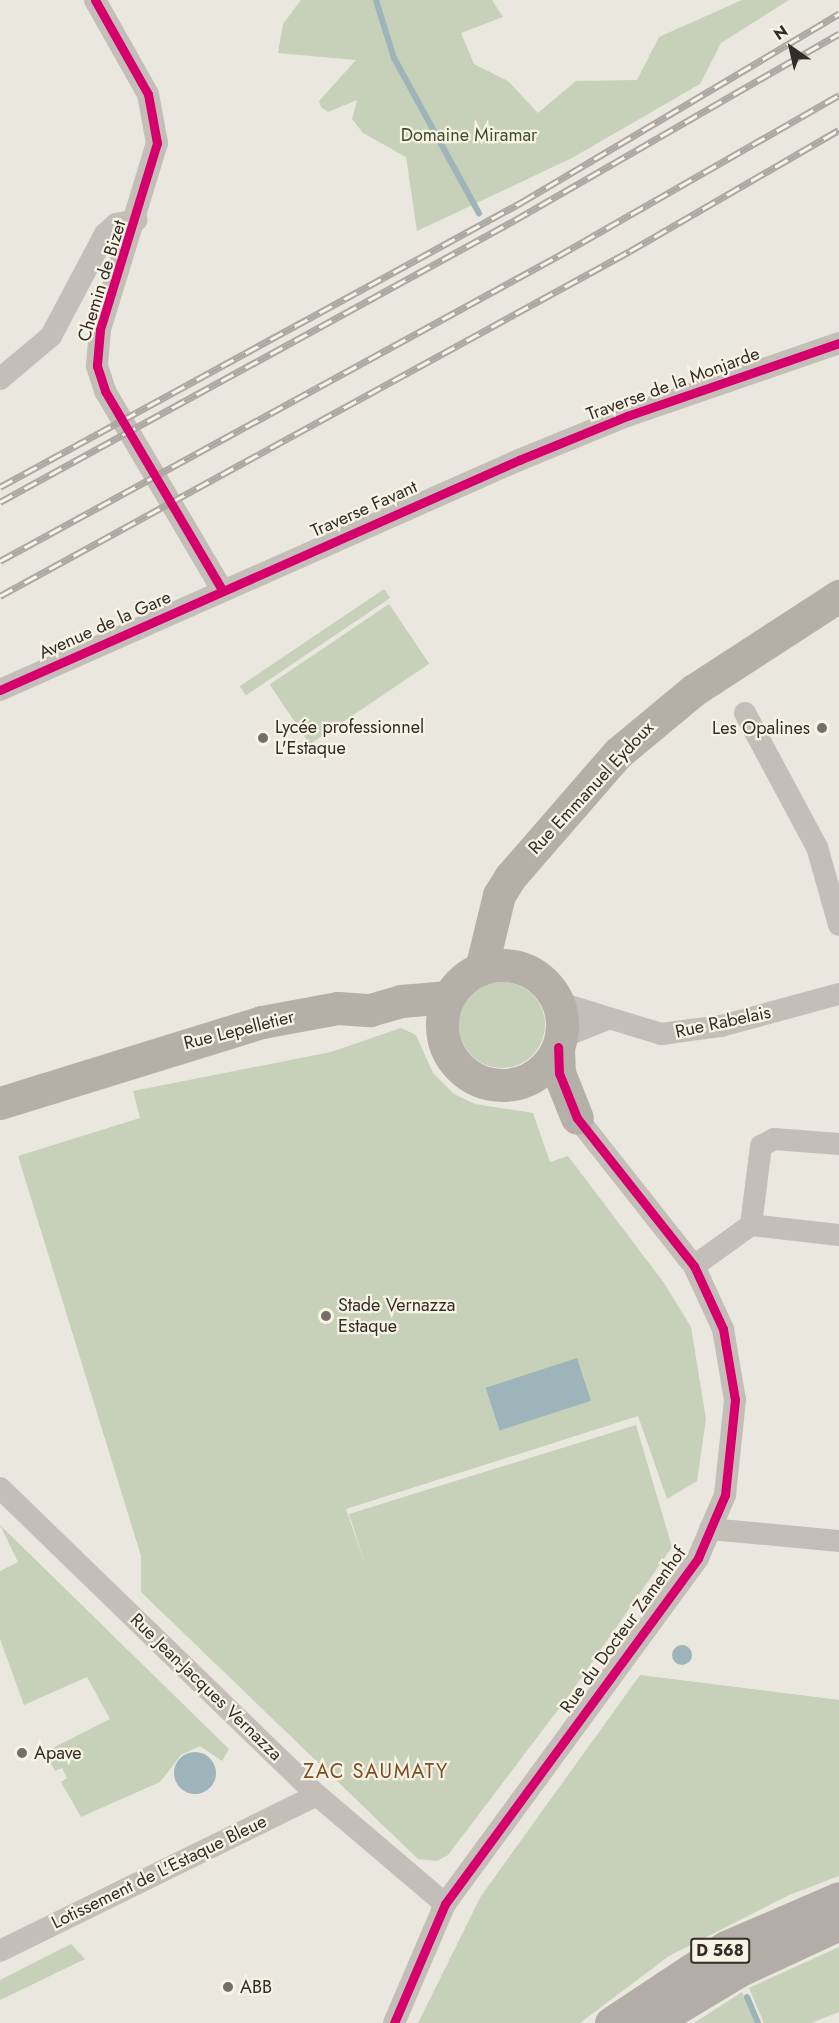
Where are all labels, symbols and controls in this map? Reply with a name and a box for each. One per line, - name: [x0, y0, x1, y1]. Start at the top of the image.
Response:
- north arrow: [761, 18, 821, 78]
- text: N: [769, 20, 792, 46]
- park label: Domaine Miramar: [401, 124, 537, 146]
- street label: Chemin de Bizet: [73, 218, 131, 344]
- street label: Traverse de la Monjarde: [584, 343, 762, 425]
- street label: Traverse Favant: [308, 476, 420, 542]
- street label: Avenue de la Gare: [36, 586, 174, 664]
- place label: Lycée professionnel L'Estaque: [275, 717, 424, 760]
- street label: Rue Emmanuel Eydoux: [524, 717, 658, 859]
- place label: Les Opalines: [712, 717, 810, 739]
- marker: Les Opalines: [815, 721, 829, 735]
- marker: Lycée professionnel L'Estaque: [256, 731, 270, 745]
- street label: Rue Rabelais: [673, 1001, 773, 1043]
- street label: Rue Lepelletier: [182, 1006, 296, 1054]
- place label: Stade Vernazza Estaque: [338, 1295, 456, 1338]
- marker: Stade Vernazza Estaque: [319, 1309, 333, 1323]
- street label: Rue du Docteur Zamenhof: [555, 1543, 691, 1717]
- street label: Rue Jean-Jacques Vernazza: [126, 1609, 286, 1765]
- place label: Apave: [34, 1742, 82, 1764]
- marker: Apave: [15, 1746, 29, 1760]
- district label: ZAC SAUMATY: [303, 1759, 449, 1783]
- street label: Lotissement de L'Estaque Bleue: [48, 1810, 270, 1934]
- road number: D 568: [690, 1938, 750, 1964]
- place label: ABB: [240, 1976, 272, 1998]
- marker: ABB: [221, 1980, 235, 1994]

